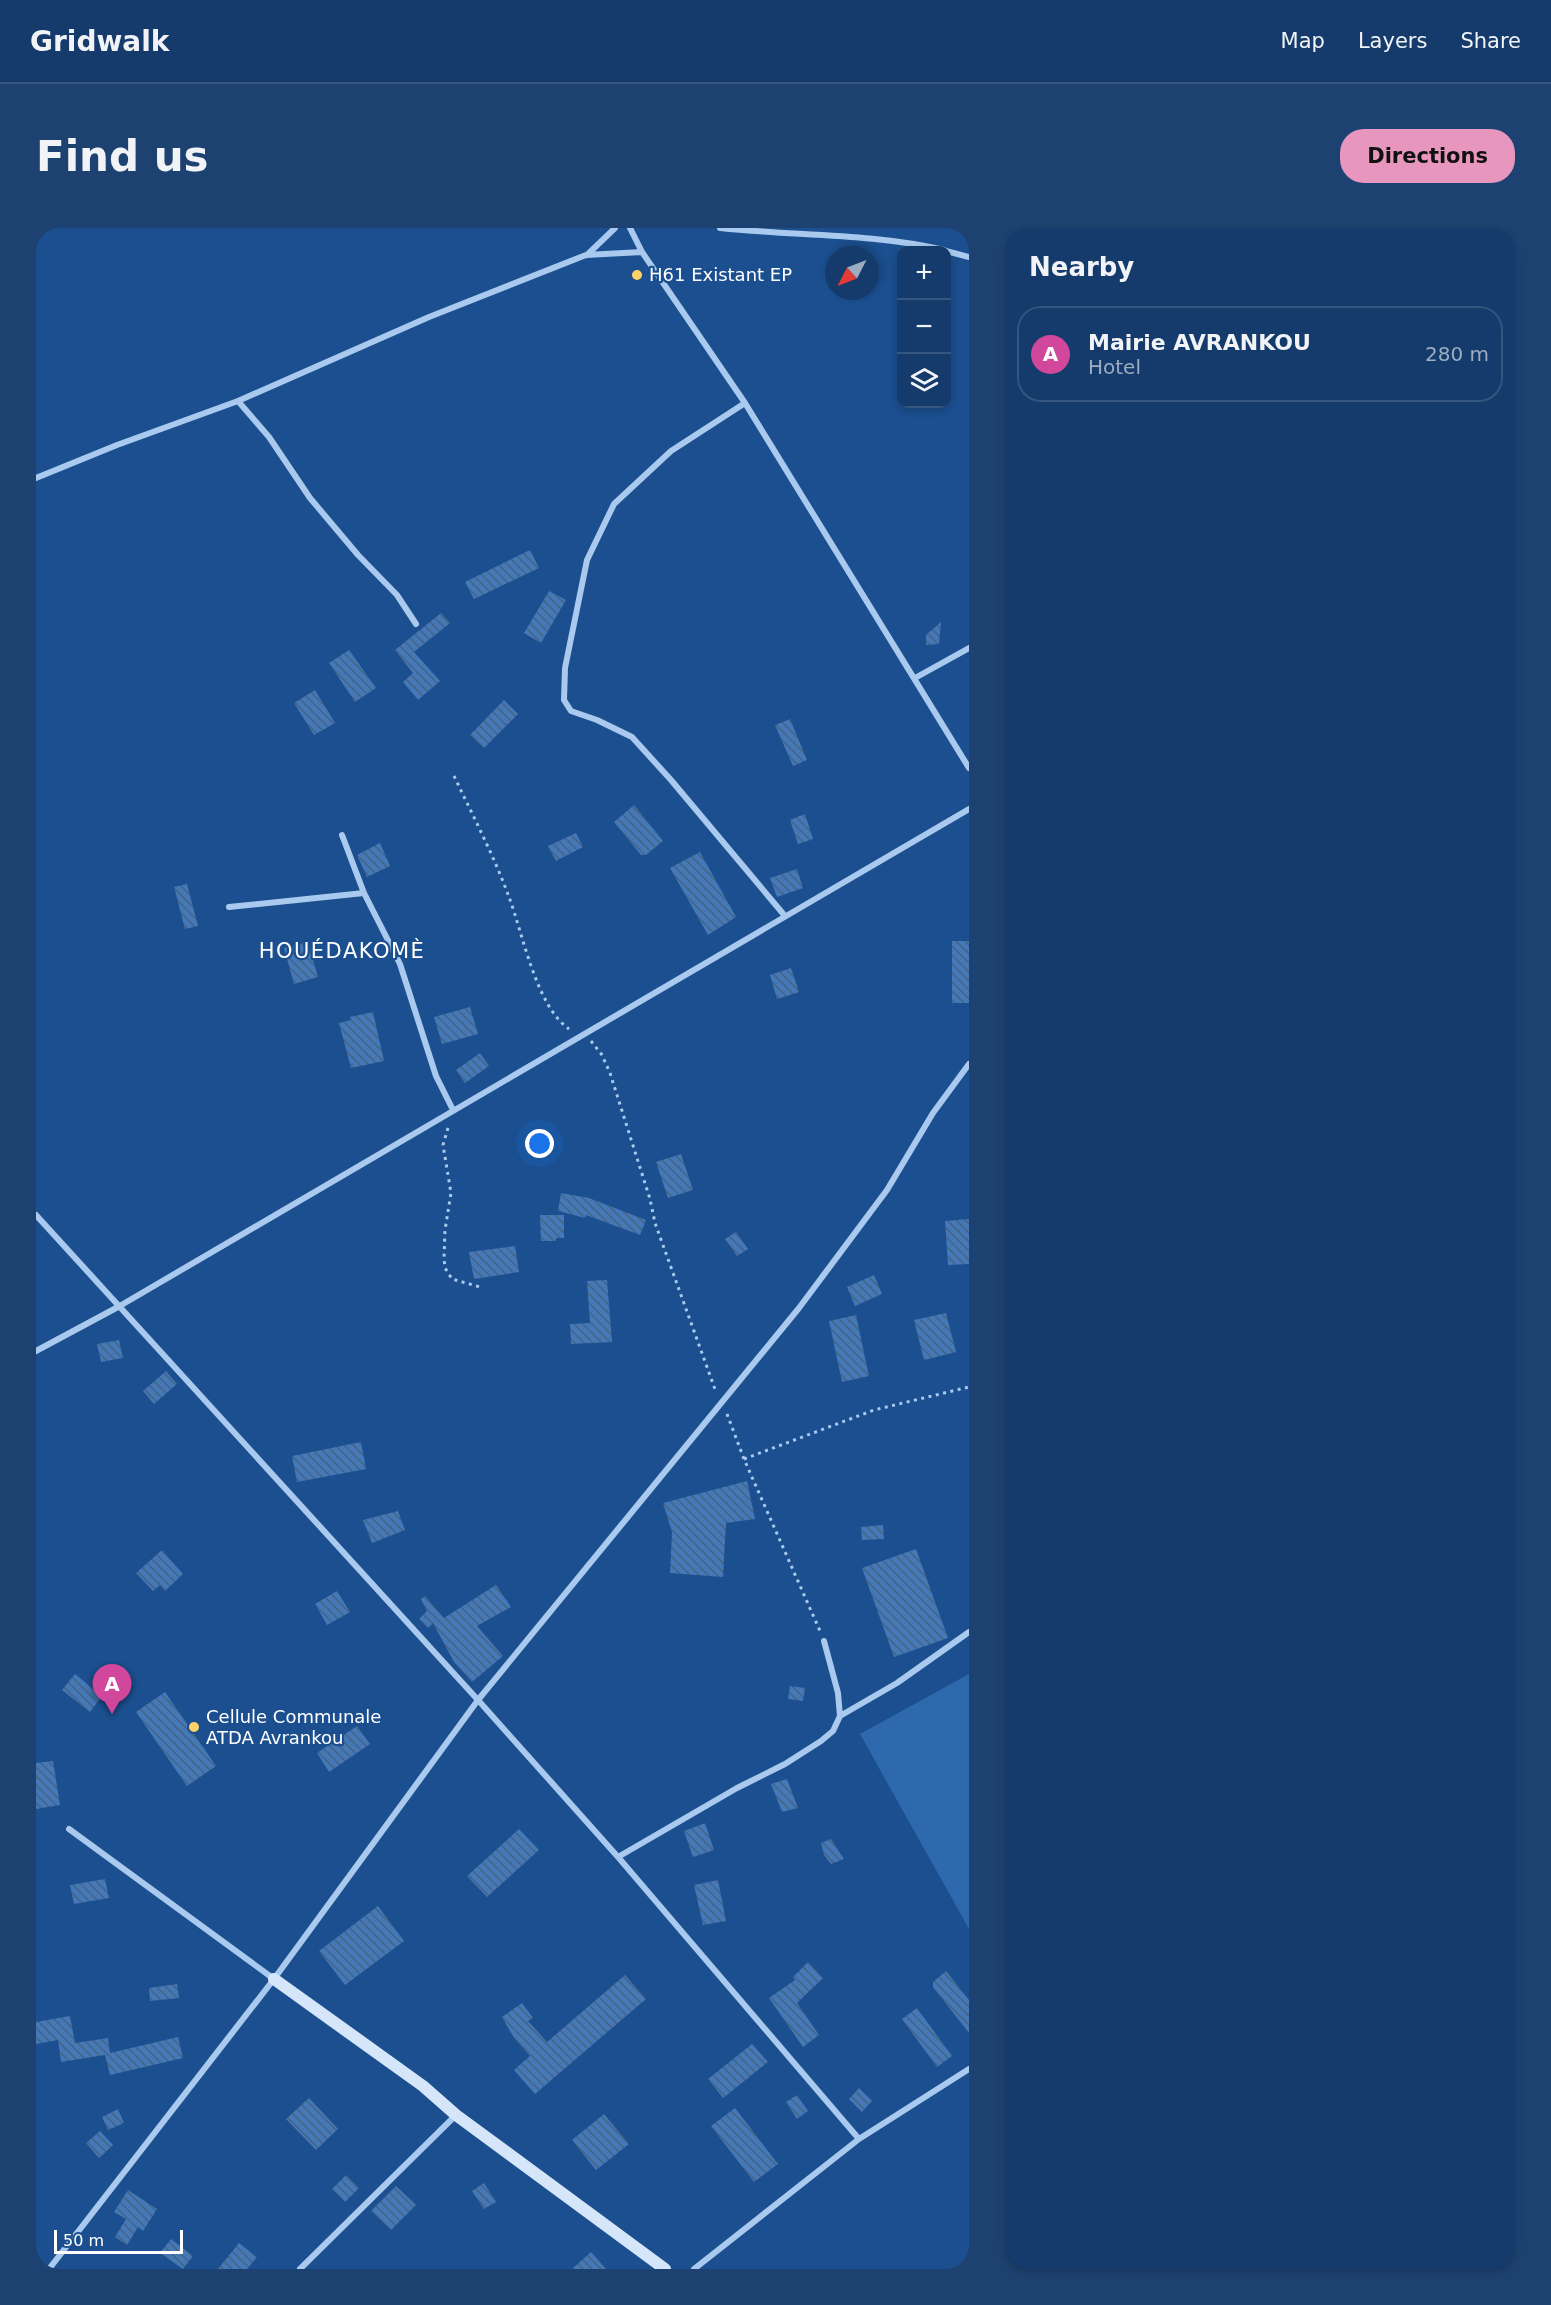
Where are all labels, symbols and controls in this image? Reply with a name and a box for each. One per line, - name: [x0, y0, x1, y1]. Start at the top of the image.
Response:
- text: Gridwalk: [30, 25, 169, 58]
- text: Map: [1281, 29, 1325, 53]
- text: Layers: [1358, 29, 1427, 53]
- text: Share: [1460, 29, 1521, 53]
- button: Directions: [1340, 129, 1515, 183]
- text: Find us: [36, 132, 209, 181]
- north arrow: [825, 246, 879, 300]
- map controls: [897, 246, 951, 408]
- button: +: [897, 246, 951, 300]
- text: Nearby: [1029, 252, 1134, 282]
- place label: H61 Existant EP: [649, 264, 792, 285]
- marker: H61 Existant EP: [630, 268, 644, 282]
- button: −: [897, 300, 951, 354]
- text: Mairie AVRANKOU: [1088, 330, 1311, 355]
- text: A: [1043, 342, 1058, 366]
- text: 280 m: [1425, 342, 1489, 366]
- button: layers: [897, 354, 951, 408]
- text: Hotel: [1088, 355, 1141, 379]
- district label: HOUÉDAKOMÈ: [259, 938, 425, 963]
- your location: [525, 1129, 554, 1158]
- pin: A: [92, 1664, 132, 1714]
- place label: Cellule Communale ATDA Avrankou: [206, 1706, 381, 1748]
- marker: Cellule Communale ATDA Avrankou: [187, 1720, 201, 1734]
- scale bar: [54, 2227, 183, 2254]
- text: 50 m: [63, 2231, 104, 2250]

